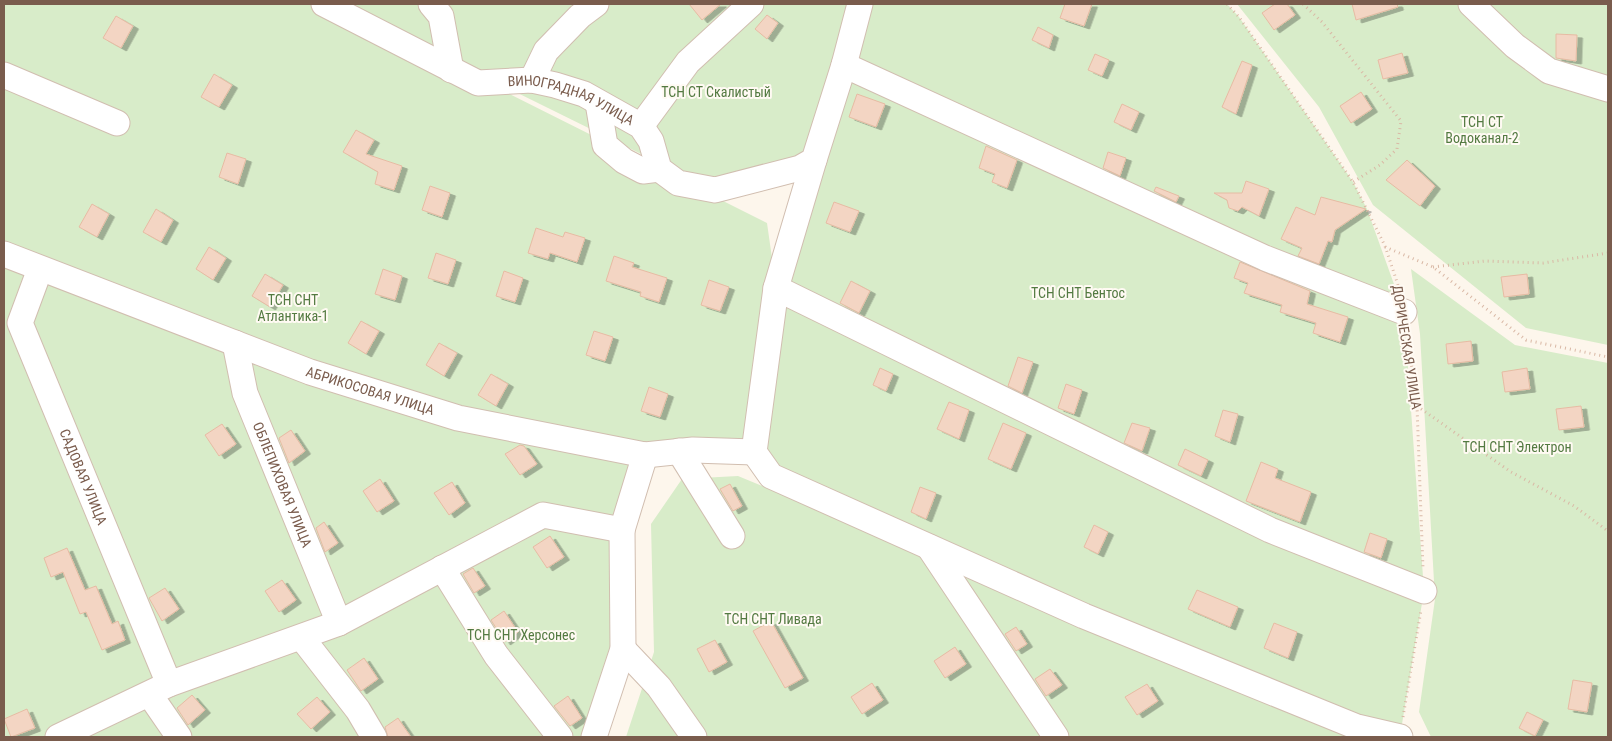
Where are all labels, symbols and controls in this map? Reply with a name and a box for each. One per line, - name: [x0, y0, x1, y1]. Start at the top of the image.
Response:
- street label: ВИНОГРАДНАЯ УЛИЦА: [507, 72, 637, 128]
- park label: ТСН СТ Скалистый: [661, 84, 771, 100]
- park label: ТСН СТ Водоканал-2: [1445, 114, 1519, 146]
- street label: ДОРИЧЕСКАЯ УЛИЦА: [1389, 284, 1425, 410]
- park label: ТСН СНТ Бентос: [1031, 285, 1125, 301]
- park label: ТСН СНТ Атлантика-1: [258, 292, 328, 324]
- street label: АБРИКОСОВАЯ УЛИЦА: [304, 363, 436, 418]
- street label: ОБЛЕПИХОВАЯ УЛИЦА: [250, 420, 315, 550]
- street label: САДОВАЯ УЛИЦА: [57, 427, 110, 527]
- park label: ТСН СНТ Электрон: [1462, 439, 1572, 455]
- park label: ТСН СНТ Ливада: [724, 611, 822, 627]
- park label: ТСН СНТ Херсонес: [467, 627, 575, 643]

